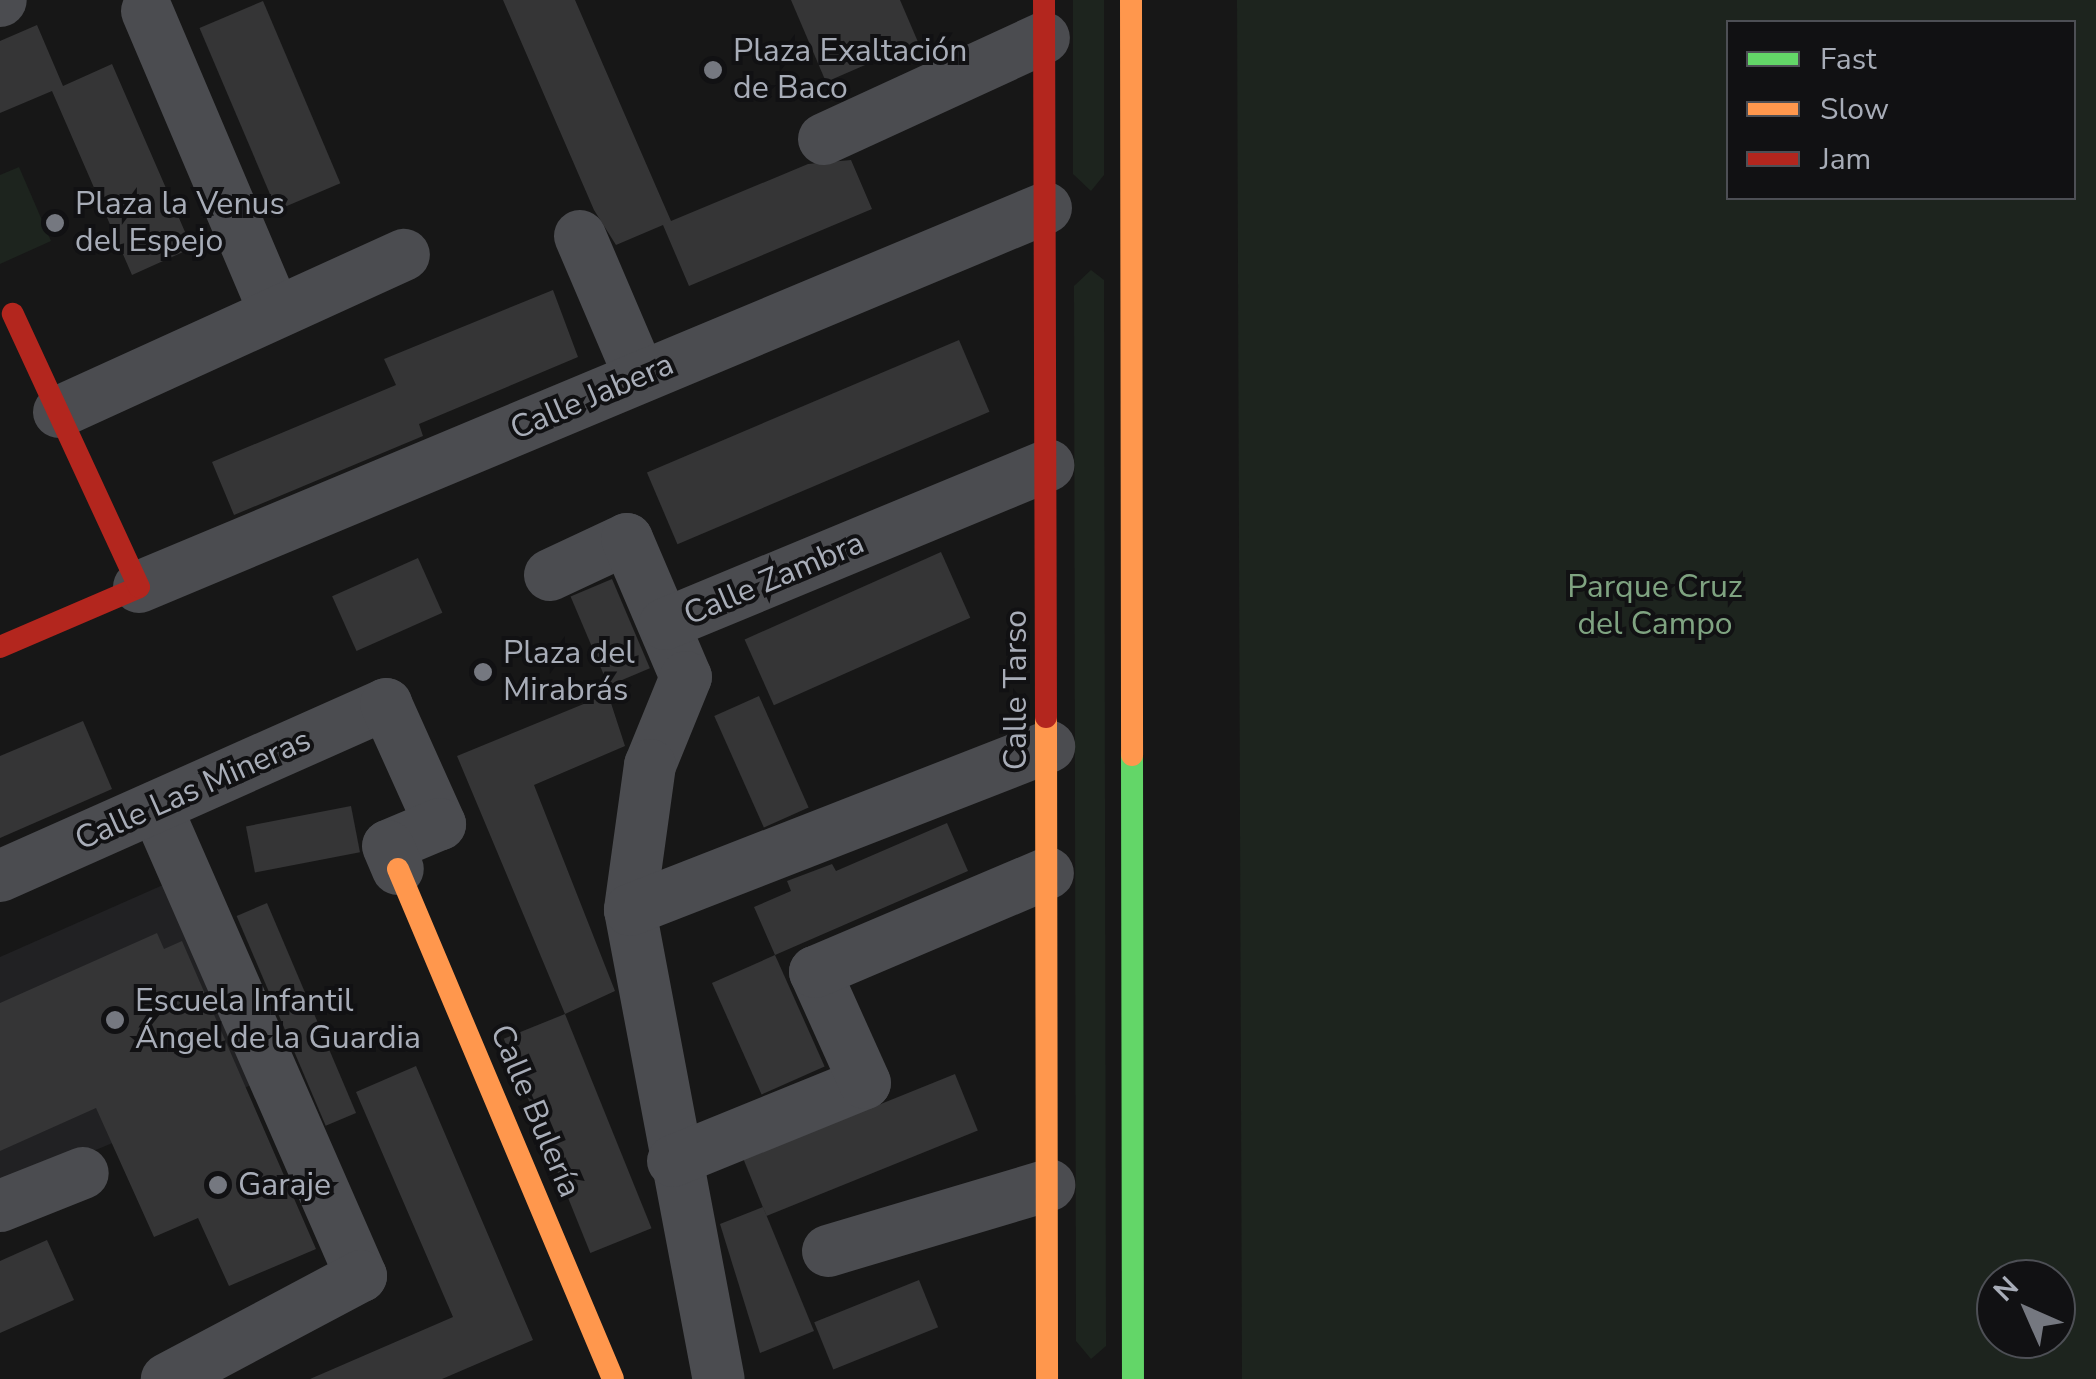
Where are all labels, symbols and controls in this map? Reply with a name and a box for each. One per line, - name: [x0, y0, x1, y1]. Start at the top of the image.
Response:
- legend: [1726, 20, 2076, 200]
- place label: Plaza Exaltación de Baco: [733, 33, 967, 108]
- text: Fast: [1820, 39, 1877, 80]
- marker: Plaza Exaltación de Baco: [702, 59, 724, 81]
- text: Slow: [1820, 89, 1889, 130]
- text: Jam: [1820, 139, 1871, 180]
- place label: Plaza la Venus del Espejo: [75, 186, 285, 261]
- marker: Plaza la Venus del Espejo: [44, 212, 66, 234]
- street label: Calle Jabera: [505, 345, 679, 449]
- street label: Calle Zambra: [678, 524, 870, 634]
- park label: Parque Cruz del Campo: [1567, 569, 1743, 644]
- street label: Calle Tarso: [997, 610, 1035, 770]
- place label: Plaza del Mirabrás: [503, 635, 635, 710]
- marker: Plaza del Mirabrás: [472, 661, 494, 683]
- street label: Calle Las Mineras: [69, 721, 317, 859]
- place label: Escuela Infantil Ángel de la Guardia: [135, 983, 421, 1058]
- marker: Escuela Infantil Ángel de la Guardia: [104, 1009, 126, 1031]
- street label: Calle Bulería: [481, 1019, 589, 1203]
- place label: Garaje: [238, 1166, 331, 1204]
- marker: Garaje: [207, 1174, 229, 1196]
- north arrow: [1976, 1259, 2076, 1359]
- text: N: [1985, 1268, 2027, 1310]

